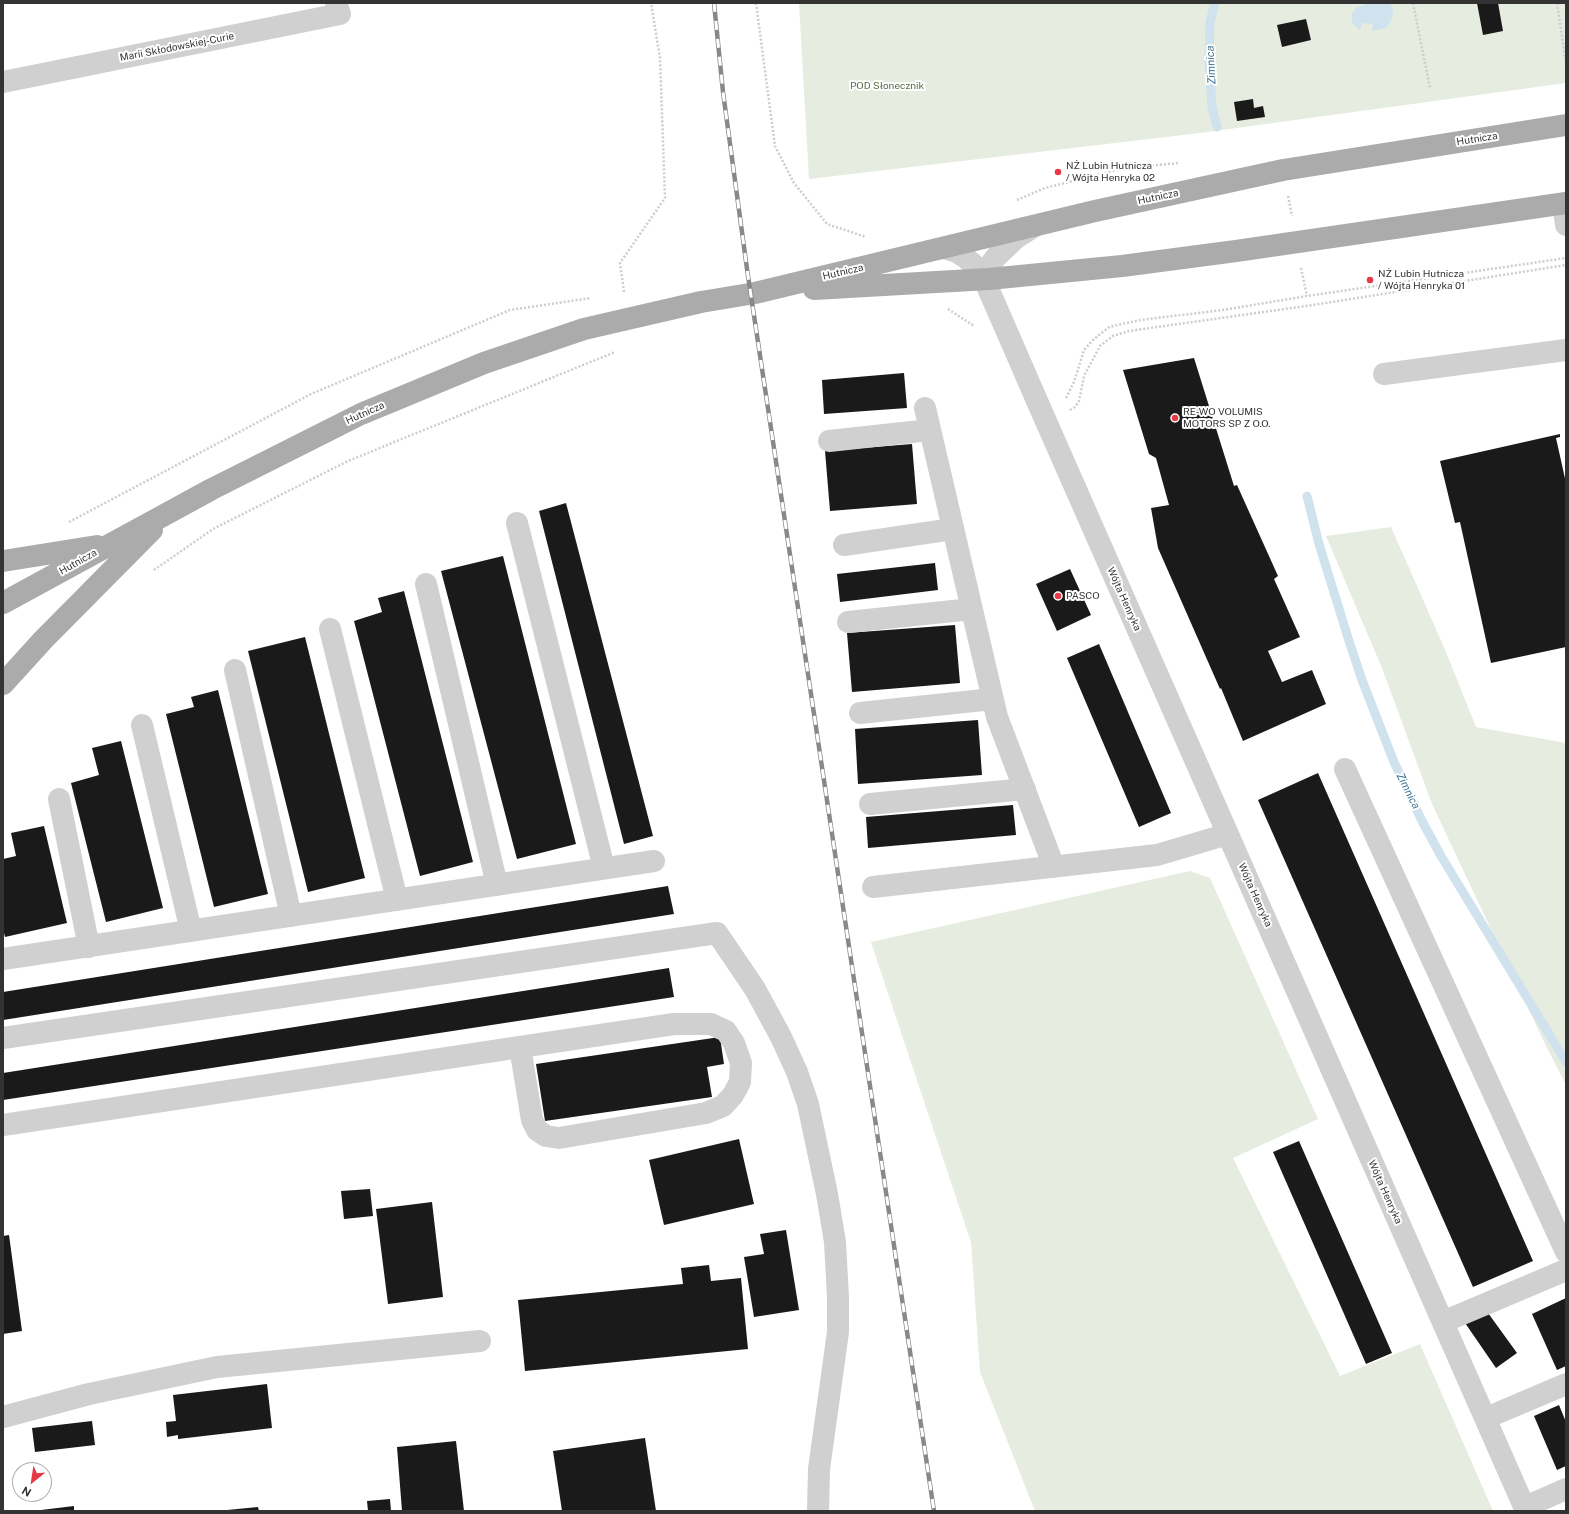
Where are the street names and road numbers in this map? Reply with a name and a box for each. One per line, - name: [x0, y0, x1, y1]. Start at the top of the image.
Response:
- street label: Marii Skłodowskiej-Curie: [119, 30, 235, 64]
- street label: Hutnicza: [1456, 130, 1498, 148]
- street label: Hutnicza: [1137, 187, 1179, 207]
- street label: Hutnicza: [822, 262, 864, 282]
- street label: Hutnicza: [344, 399, 386, 427]
- street label: Hutnicza: [57, 547, 99, 577]
- street label: Wójta Henryka: [1105, 565, 1143, 633]
- street label: Wójta Henryka: [1236, 861, 1274, 929]
- street label: Wójta Henryka: [1366, 1158, 1404, 1226]

